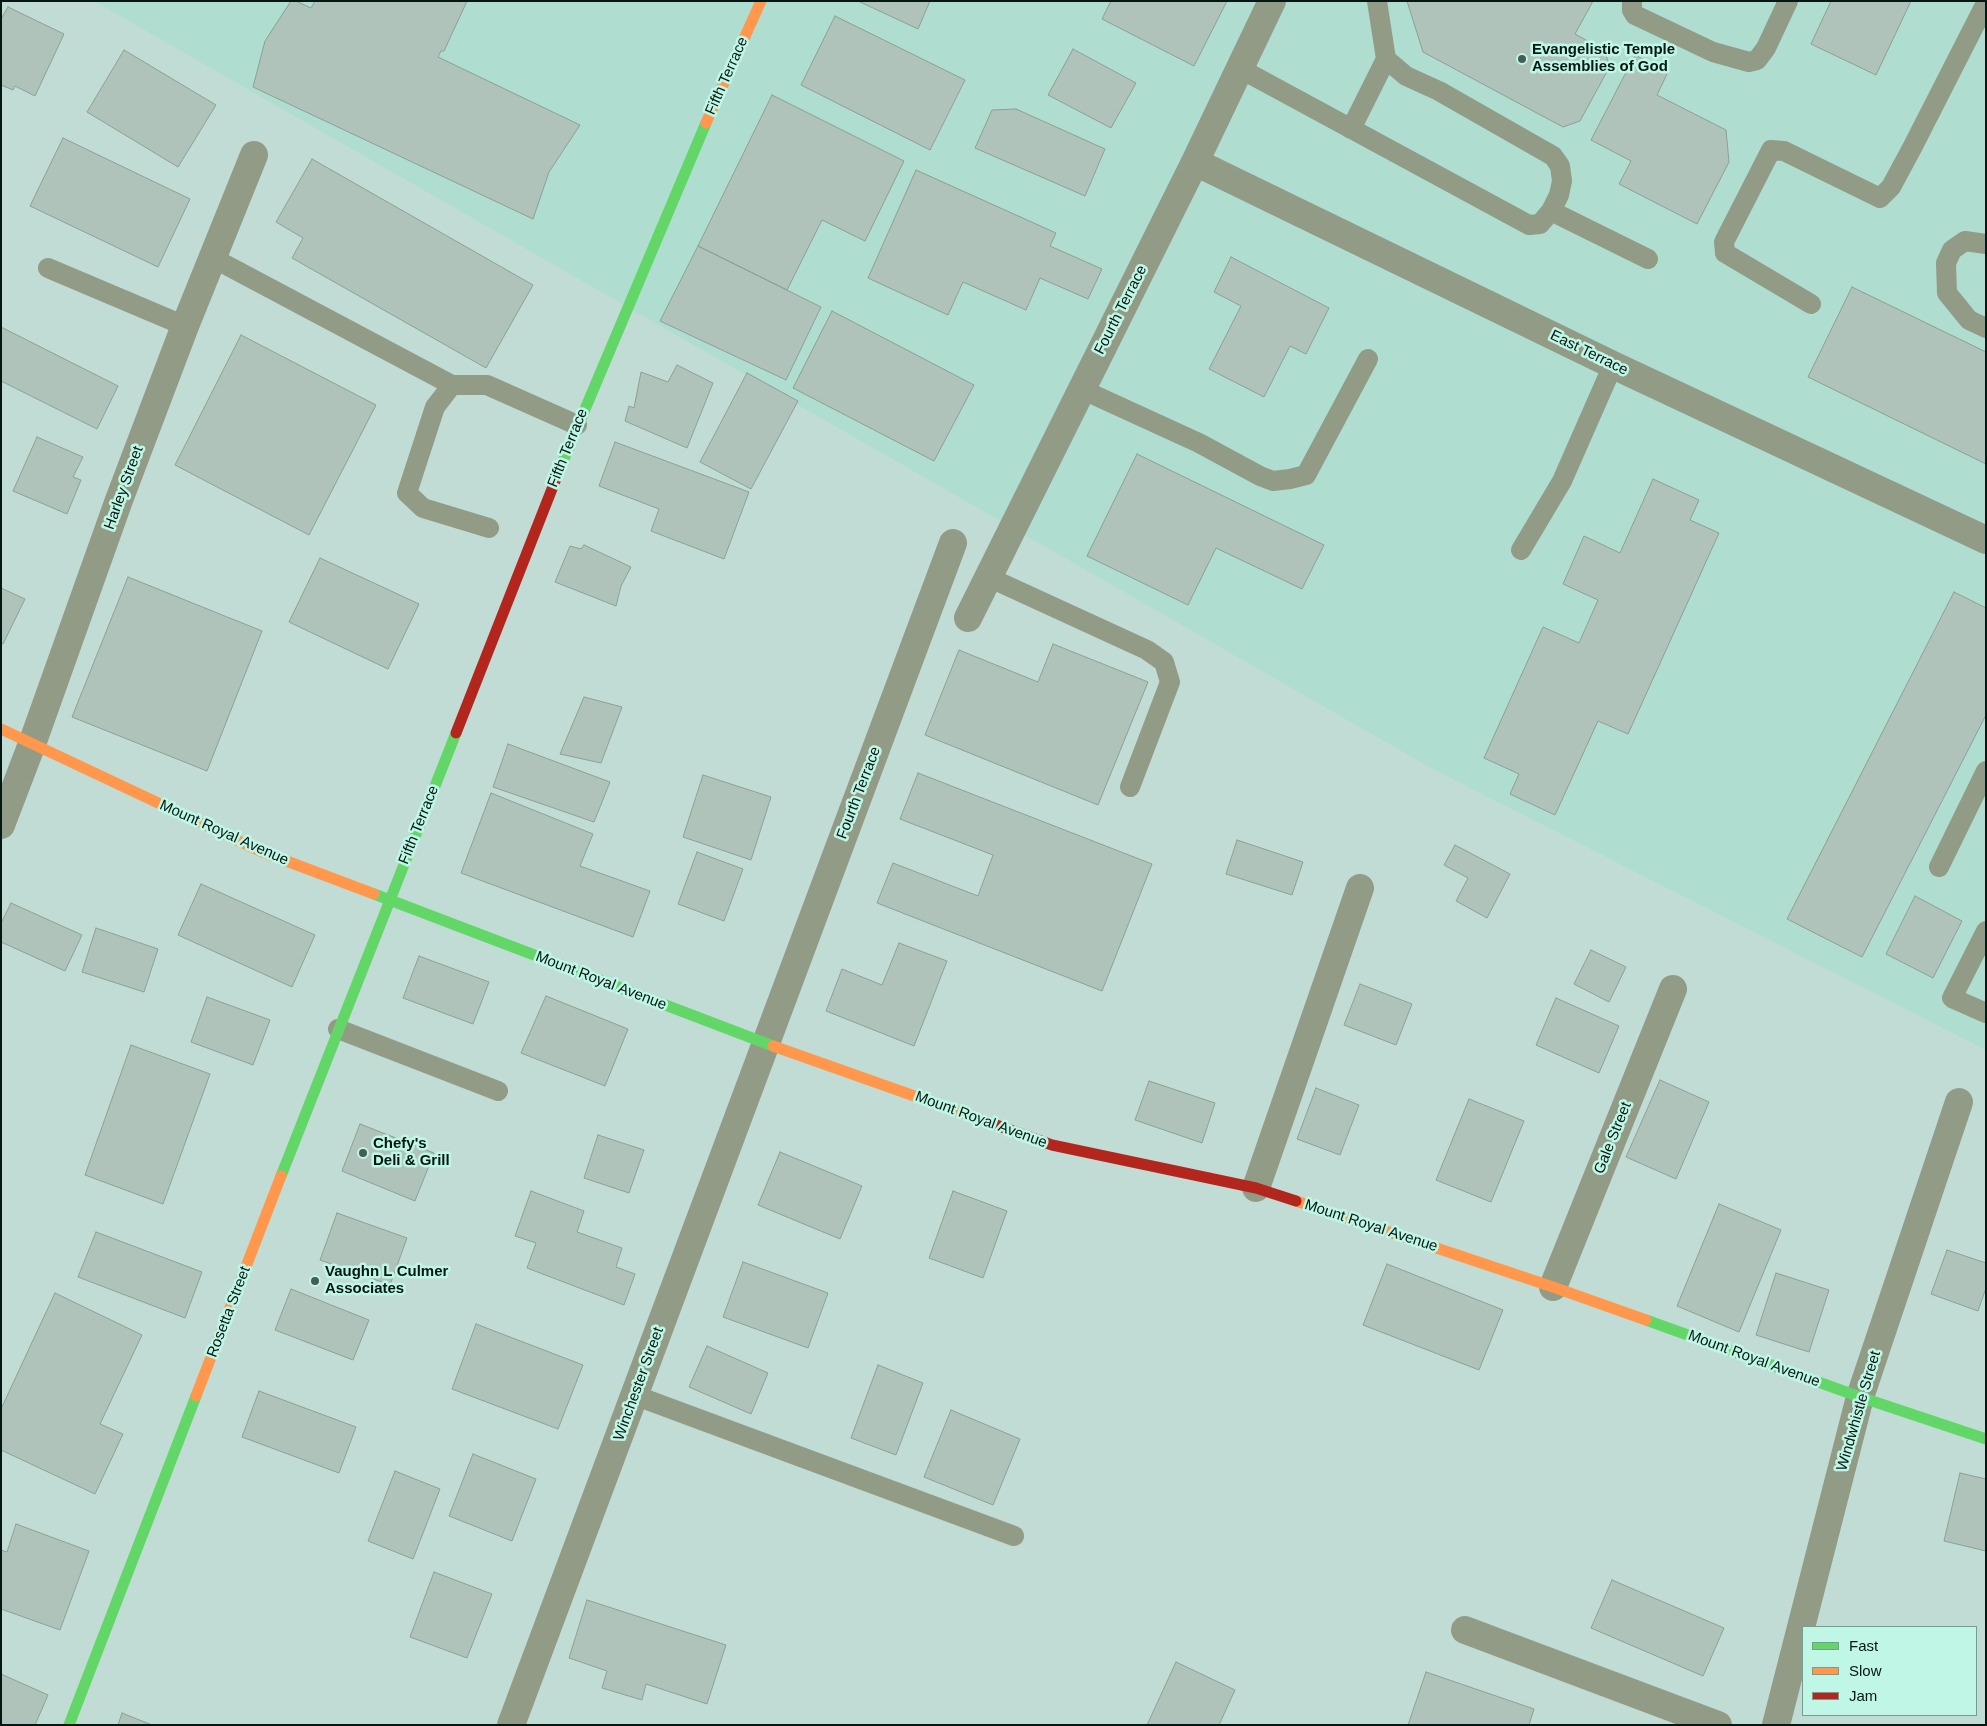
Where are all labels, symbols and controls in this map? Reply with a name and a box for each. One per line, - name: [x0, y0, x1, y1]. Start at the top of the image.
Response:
- street label: Fifth Terrace: [702, 34, 752, 118]
- place label: Evangelistic Temple Assemblies of God: [1532, 41, 1675, 76]
- marker: Evangelistic Temple Assemblies of God: [1516, 53, 1528, 65]
- street label: Fourth Terrace: [1091, 262, 1151, 358]
- street label: East Terrace: [1547, 326, 1631, 380]
- street label: Fifth Terrace: [544, 406, 592, 490]
- street label: Harley Street: [101, 444, 147, 532]
- street label: Fourth Terrace: [833, 744, 885, 842]
- street label: Fifth Terrace: [395, 783, 443, 867]
- street label: Mount Royal Avenue: [157, 797, 291, 869]
- street label: Mount Royal Avenue: [533, 948, 669, 1014]
- street label: Mount Royal Avenue: [913, 1088, 1049, 1152]
- street label: Gale Street: [1590, 1099, 1636, 1177]
- place label: Chefy's Deli & Grill: [373, 1135, 450, 1170]
- marker: Chefy's Deli & Grill: [357, 1147, 369, 1159]
- street label: Mount Royal Avenue: [1302, 1196, 1440, 1256]
- place label: Vaughn L Culmer Associates: [325, 1263, 448, 1298]
- street label: Rosetta Street: [203, 1264, 255, 1360]
- marker: Vaughn L Culmer Associates: [309, 1275, 321, 1287]
- street label: Winchester Street: [610, 1325, 668, 1443]
- street label: Mount Royal Avenue: [1686, 1327, 1822, 1391]
- street label: Windwhistle Street: [1833, 1349, 1885, 1473]
- legend: [1802, 1626, 1977, 1716]
- text: Fast: [1849, 1637, 1878, 1654]
- text: Slow: [1849, 1662, 1882, 1679]
- text: Jam: [1849, 1687, 1877, 1704]

